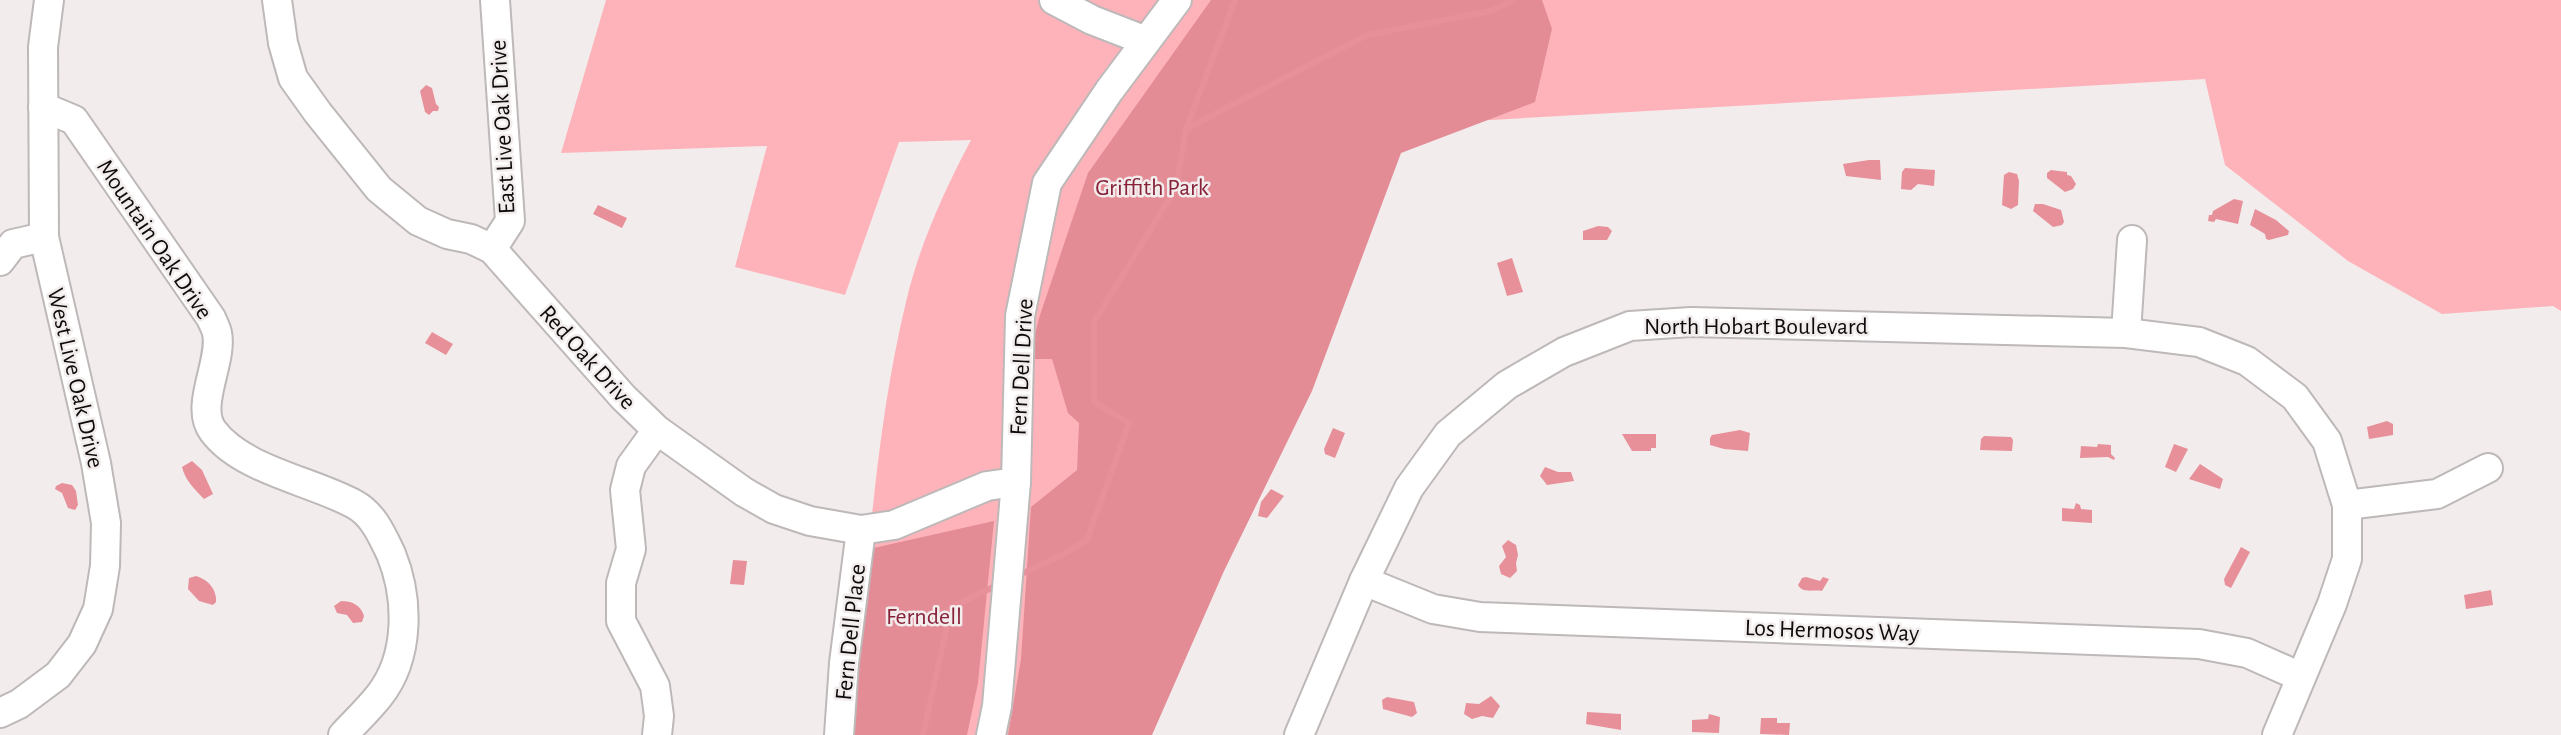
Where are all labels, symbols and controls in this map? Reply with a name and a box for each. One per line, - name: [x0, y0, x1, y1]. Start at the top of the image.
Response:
- street label: East Live Oak Drive: [486, 39, 520, 215]
- street label: Mountain Oak Drive: [92, 155, 216, 324]
- park label: Griffith Park: [1095, 176, 1209, 200]
- street label: West Live Oak Drive: [43, 286, 107, 470]
- street label: Fern Dell Drive: [1006, 298, 1038, 436]
- street label: Red Oak Drive: [534, 301, 640, 414]
- street label: North Hobart Boulevard: [1644, 315, 1868, 339]
- street label: Fern Dell Place: [832, 563, 870, 701]
- park label: Ferndell: [886, 605, 962, 629]
- street label: Los Hermosos Way: [1744, 616, 1920, 646]

